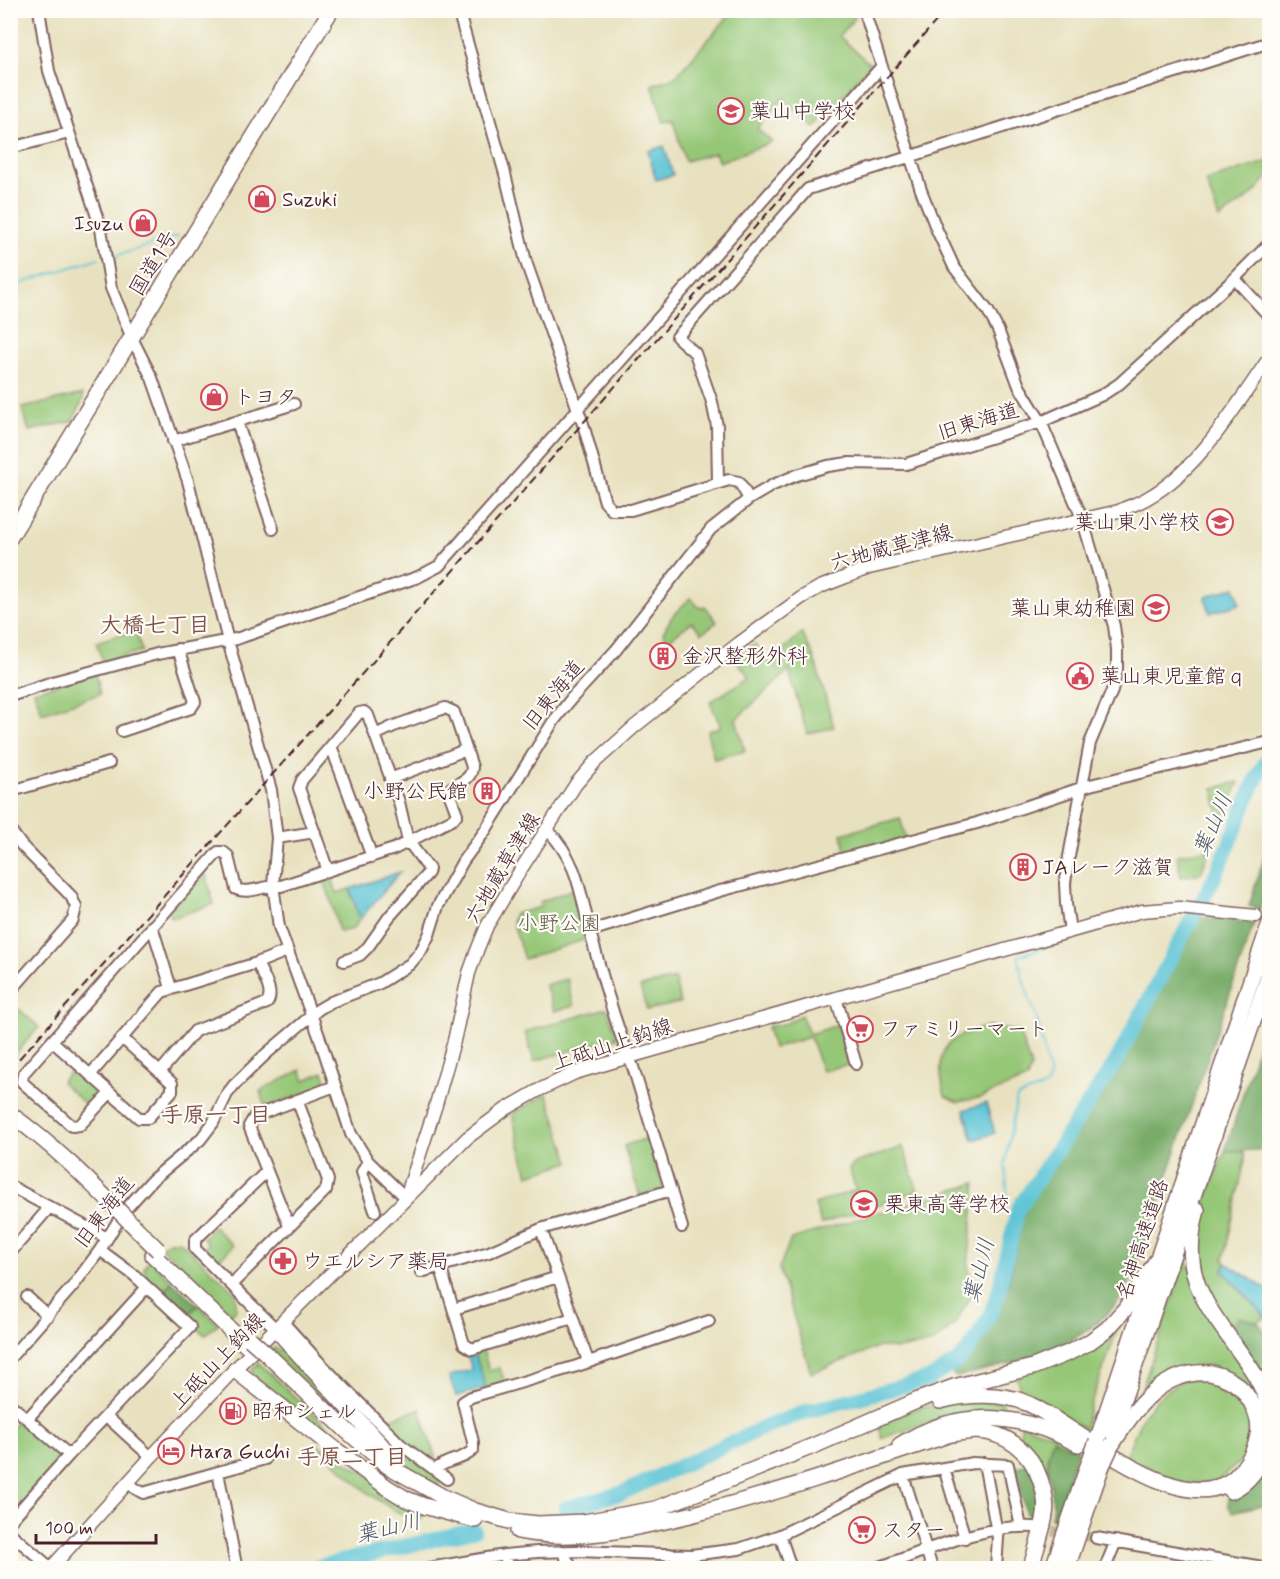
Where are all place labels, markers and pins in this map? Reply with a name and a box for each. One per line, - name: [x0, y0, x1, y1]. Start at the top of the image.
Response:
- school or university icon: 葉山中学校: [716, 96, 746, 126]
- place label: 葉山中学校: [750, 98, 855, 126]
- shop icon: Suzuki: [247, 184, 277, 214]
- place label: Suzuki: [282, 186, 337, 214]
- shop icon: Isuzu: [128, 208, 158, 238]
- place label: Isuzu: [74, 210, 124, 238]
- shop icon: トヨタ: [199, 382, 229, 412]
- place label: トヨタ: [234, 384, 297, 412]
- school or university icon: 葉山東小学校: [1205, 507, 1235, 537]
- place label: 葉山東小学校: [1074, 509, 1200, 537]
- school or university icon: 葉山東幼稚園: [1141, 593, 1171, 623]
- place label: 葉山東幼稚園: [1010, 595, 1136, 623]
- building icon: 金沢整形外科: [648, 641, 678, 671]
- place label: 金沢整形外科: [682, 643, 808, 671]
- public building icon: 葉山東児童館ｑ: [1065, 661, 1095, 691]
- place label: 葉山東児童館ｑ: [1100, 663, 1247, 691]
- building icon: 小野公民館: [472, 776, 502, 806]
- place label: 小野公民館: [363, 778, 468, 806]
- building icon: JAレーク滋賀: [1008, 852, 1038, 882]
- place label: JAレーク滋賀: [1042, 854, 1174, 882]
- supermarket icon: ファミリーマート: [845, 1014, 875, 1044]
- place label: ファミリーマート: [880, 1016, 1048, 1044]
- school or university icon: 栗東高等学校: [849, 1189, 879, 1219]
- place label: 栗東高等学校: [884, 1191, 1010, 1219]
- pharmacy icon: ウエルシア薬局: [268, 1246, 298, 1276]
- place label: ウエルシア薬局: [302, 1248, 449, 1276]
- fuel station icon: 昭和シェル: [218, 1396, 248, 1426]
- place label: 昭和シェル: [252, 1398, 357, 1426]
- hotel icon: Hara Guchi: [156, 1436, 186, 1466]
- place label: Hara Guchi: [190, 1438, 290, 1466]
- supermarket icon: スター: [847, 1515, 877, 1545]
- place label: スター: [882, 1517, 945, 1545]

